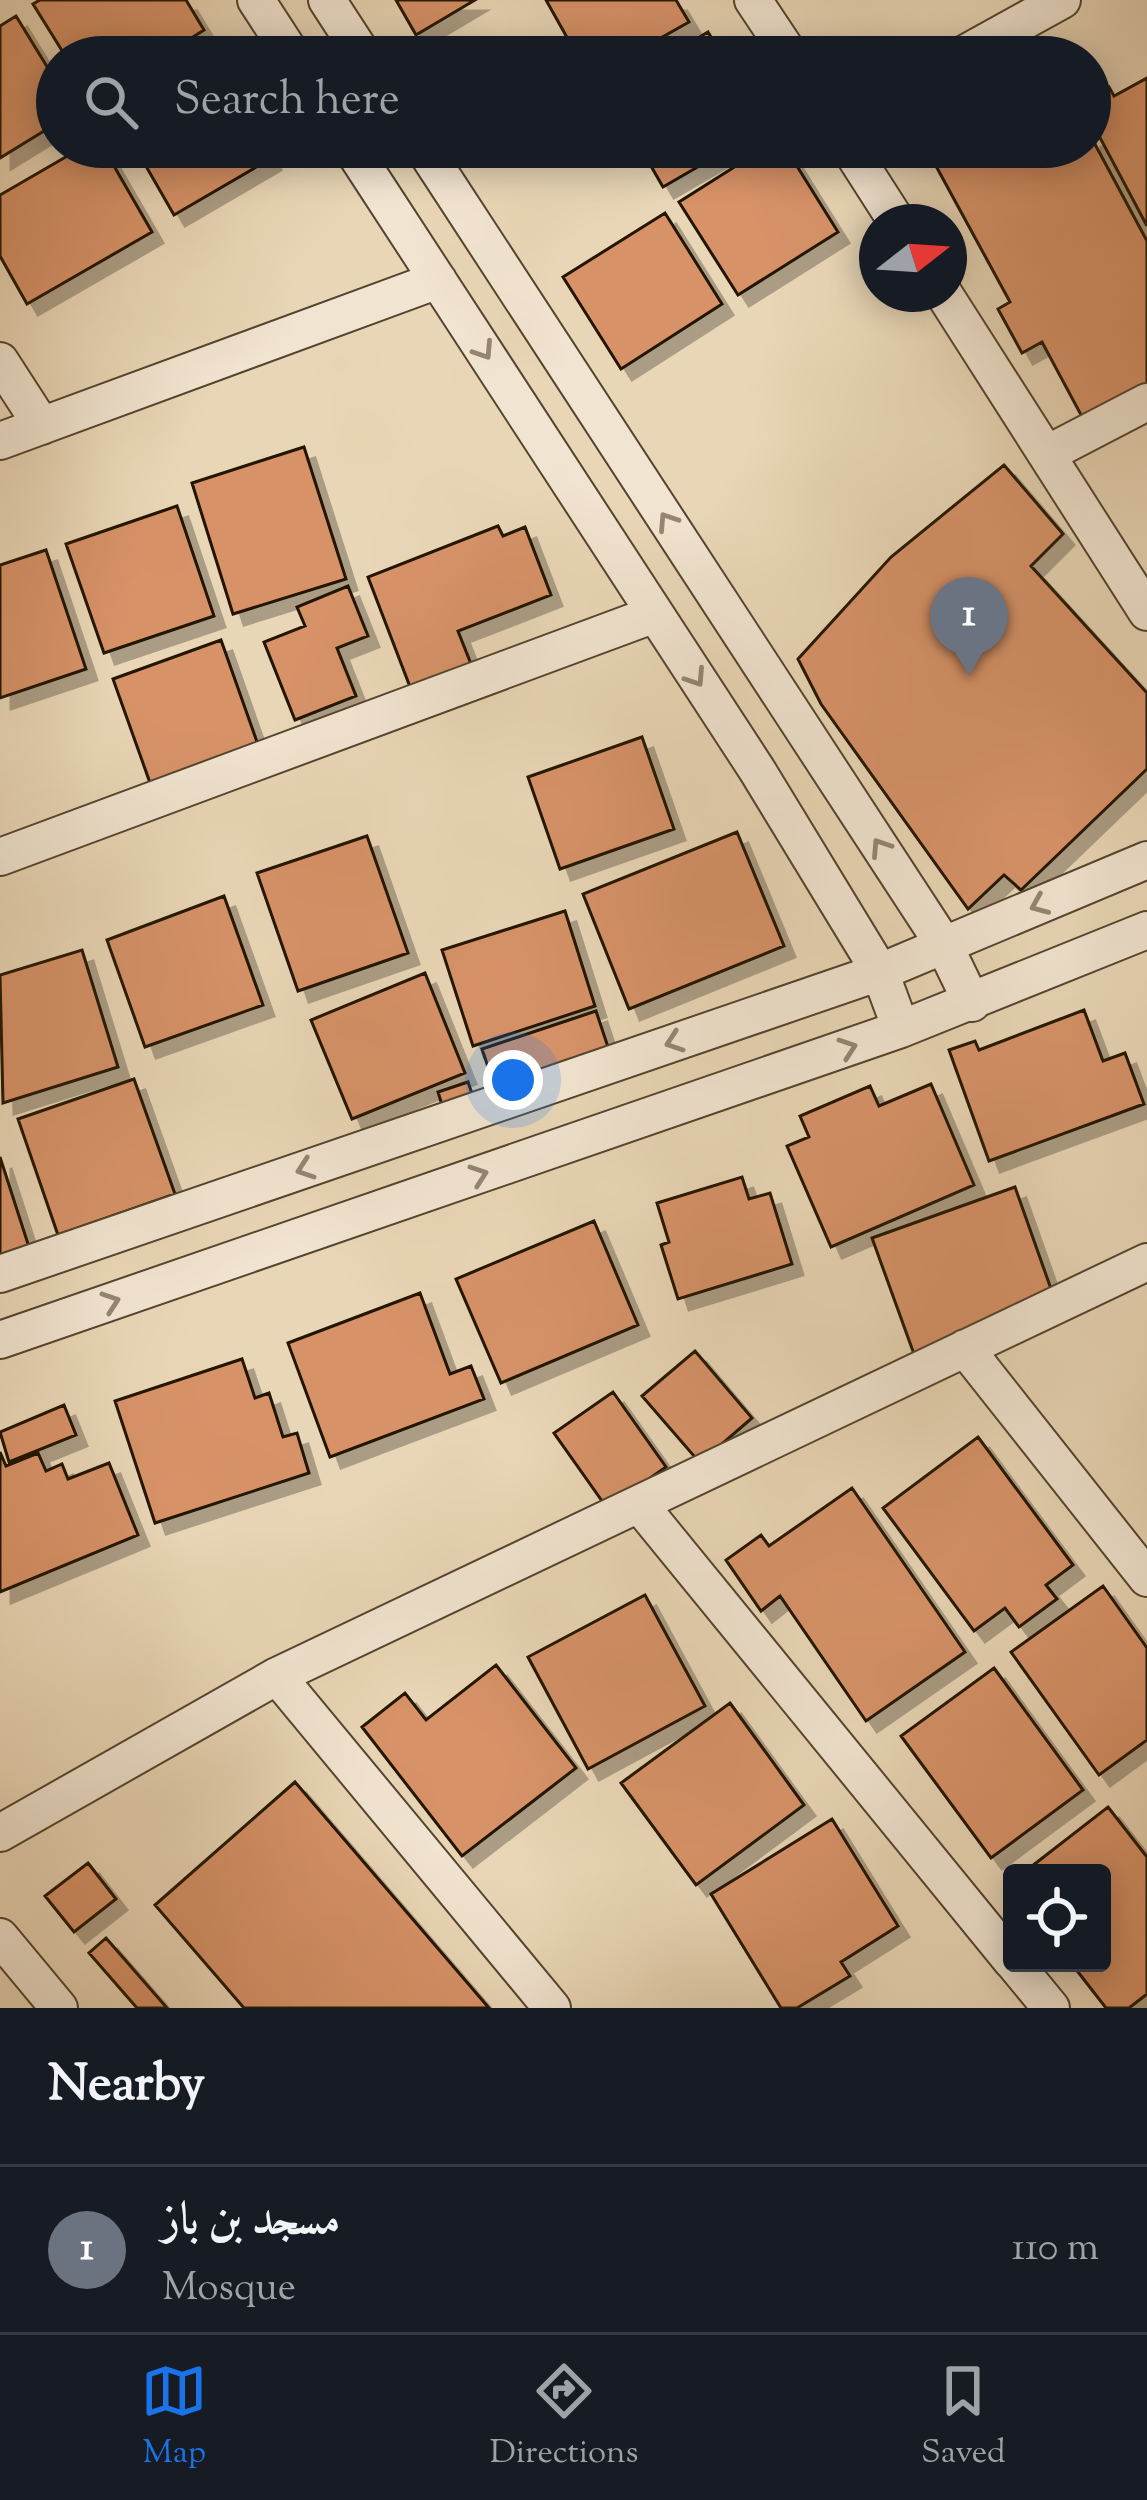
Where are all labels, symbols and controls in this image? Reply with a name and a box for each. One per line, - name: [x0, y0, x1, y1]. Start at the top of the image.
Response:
- search box: [36, 36, 1111, 168]
- icon: search: [78, 69, 144, 135]
- text: Search here: [174, 70, 400, 135]
- north arrow: [859, 204, 967, 312]
- one-way arrow: [469, 337, 491, 359]
- one-way arrow: [659, 512, 681, 534]
- pin: 1: [930, 577, 1008, 676]
- one-way arrow: [682, 664, 704, 686]
- one-way arrow: [873, 839, 895, 861]
- one-way arrow: [1030, 891, 1051, 915]
- one-way arrow: [664, 1028, 685, 1053]
- one-way arrow: [836, 1038, 857, 1062]
- your location: [483, 1050, 543, 1110]
- one-way arrow: [296, 1155, 317, 1179]
- one-way arrow: [468, 1164, 489, 1189]
- one-way arrow: [99, 1291, 120, 1316]
- map controls: [1003, 1864, 1111, 1972]
- button: locate: [1003, 1864, 1111, 1972]
- text: Nearby: [48, 2050, 205, 2123]
- text: مسجد بن باز: [162, 2190, 340, 2255]
- text: 1: [80, 2222, 94, 2278]
- text: 110 m: [1012, 2222, 1099, 2278]
- text: Mosque: [162, 2262, 296, 2318]
- tab: Map: [141, 2358, 207, 2478]
- tab: Directions: [490, 2358, 639, 2478]
- tab: Saved: [921, 2358, 1006, 2478]

